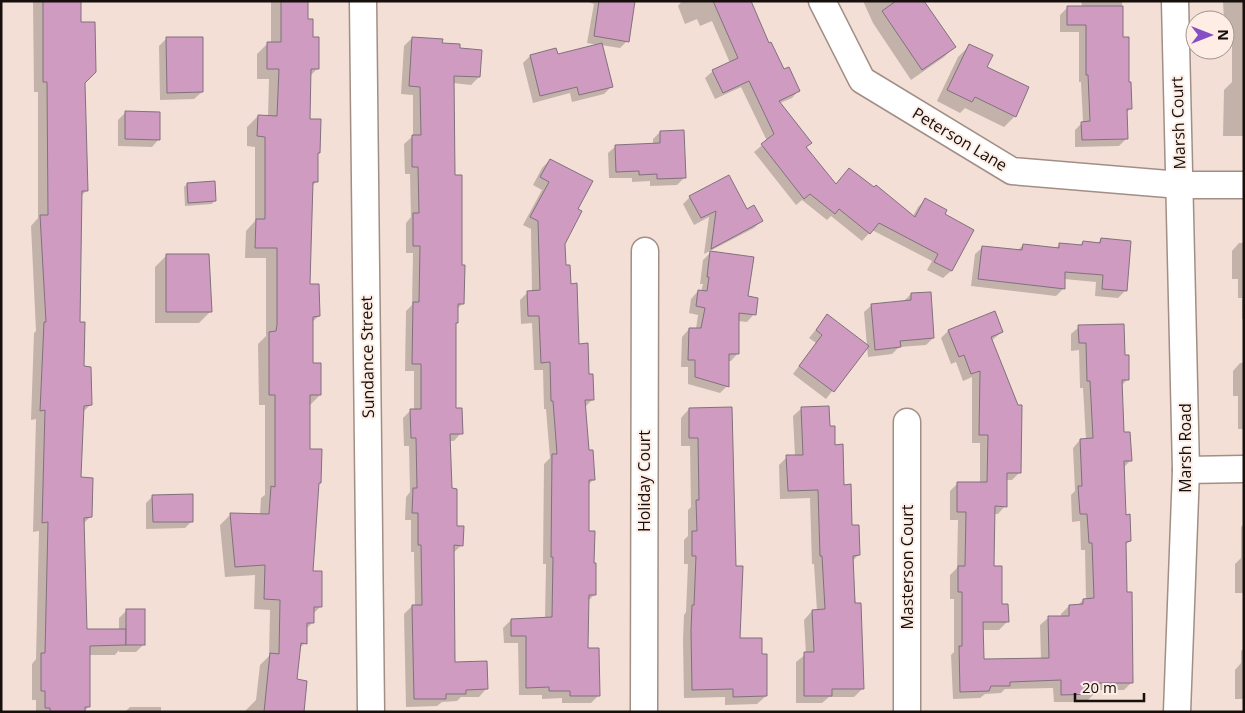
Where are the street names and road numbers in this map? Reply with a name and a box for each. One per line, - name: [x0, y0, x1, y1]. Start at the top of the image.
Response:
- street label: Marsh Court: [1165, 76, 1191, 170]
- street label: Peterson Lane: [908, 102, 1012, 176]
- street label: Sundance Street: [355, 295, 379, 418]
- street label: Marsh Road: [1174, 403, 1196, 493]
- street label: Holiday Court: [633, 430, 655, 532]
- street label: Masterson Court: [896, 504, 918, 630]

